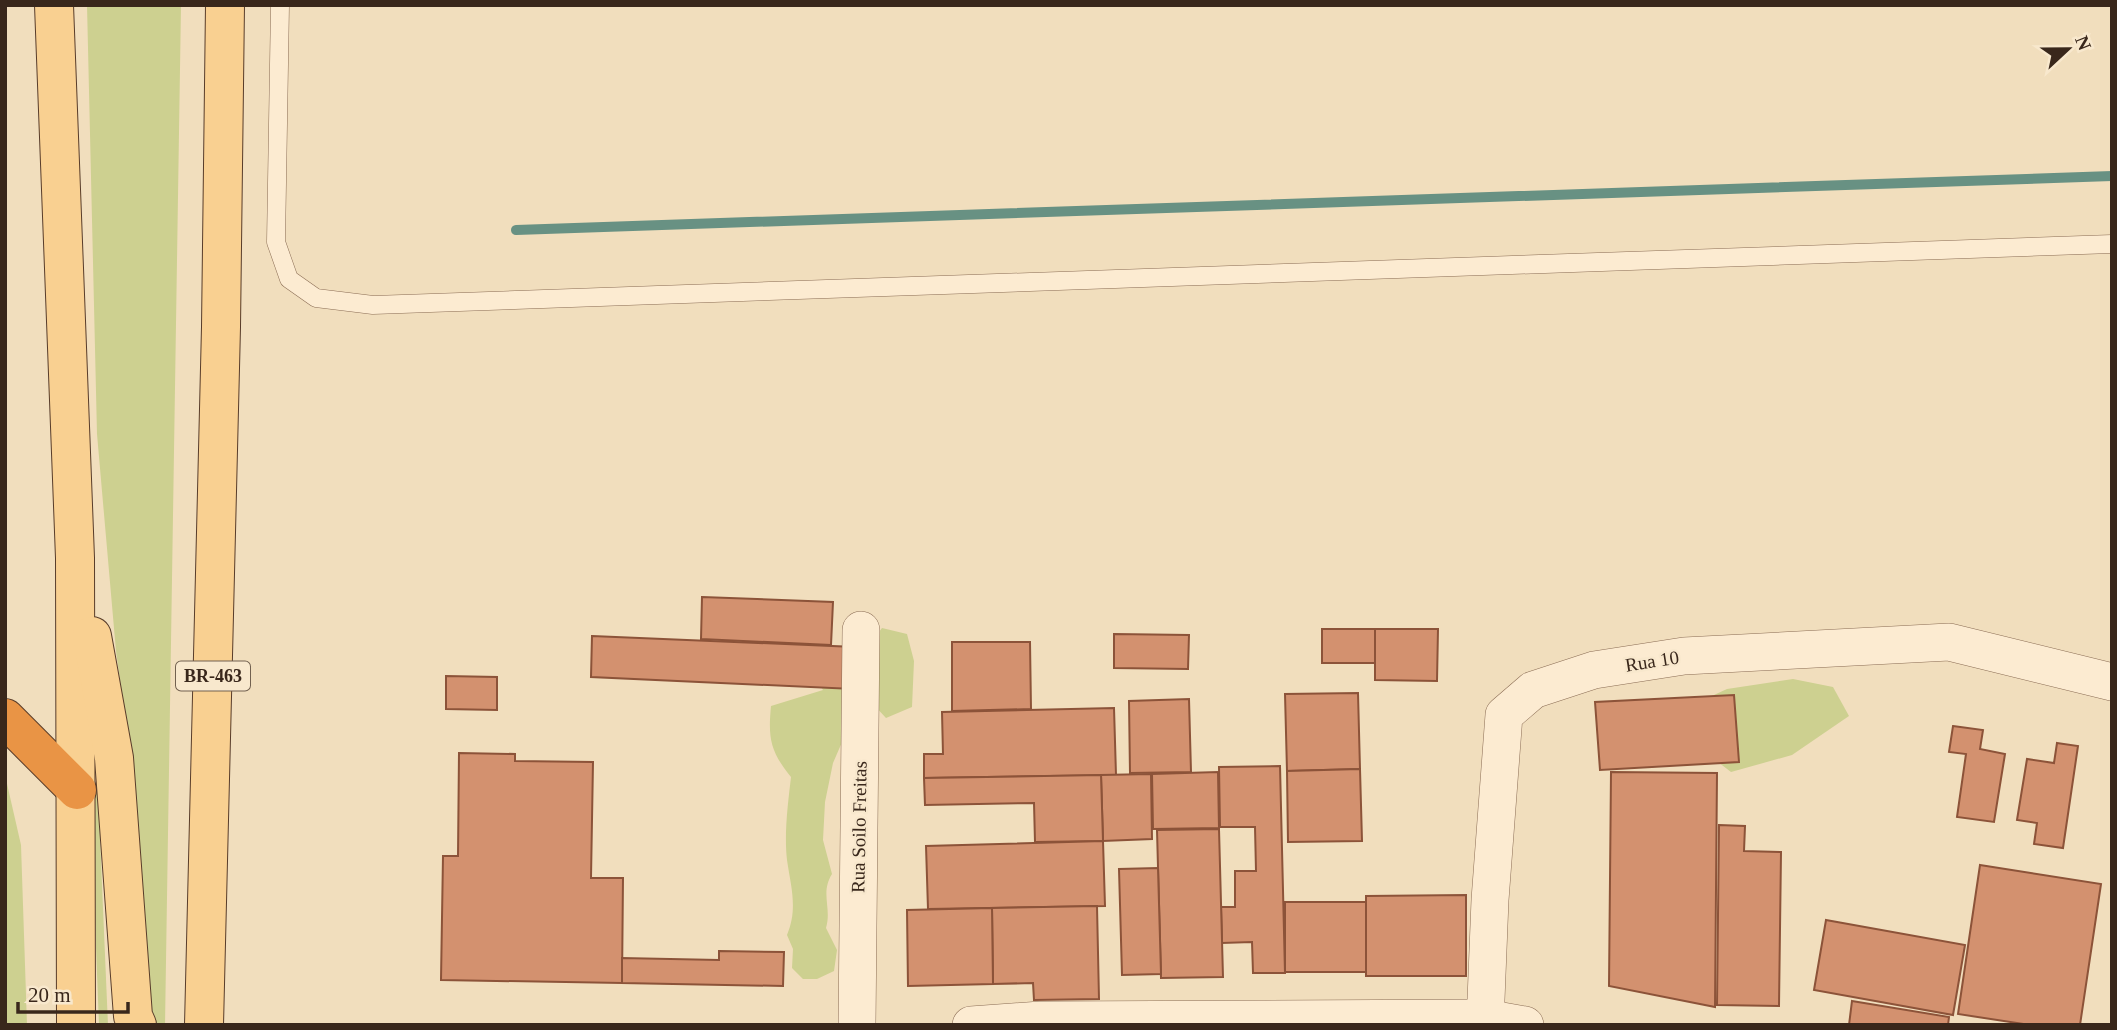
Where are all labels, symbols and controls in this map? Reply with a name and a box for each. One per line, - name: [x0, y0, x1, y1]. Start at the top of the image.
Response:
- north arrow: [2033, 14, 2103, 84]
- text: N: [2071, 33, 2096, 53]
- street label: Rua 10: [1624, 646, 1680, 676]
- road number: BR-463: [176, 662, 250, 690]
- street label: Rua Soilo Freitas: [847, 761, 871, 893]
- scale bar: [18, 970, 128, 1014]
- text: 20 m: [28, 983, 71, 1007]

